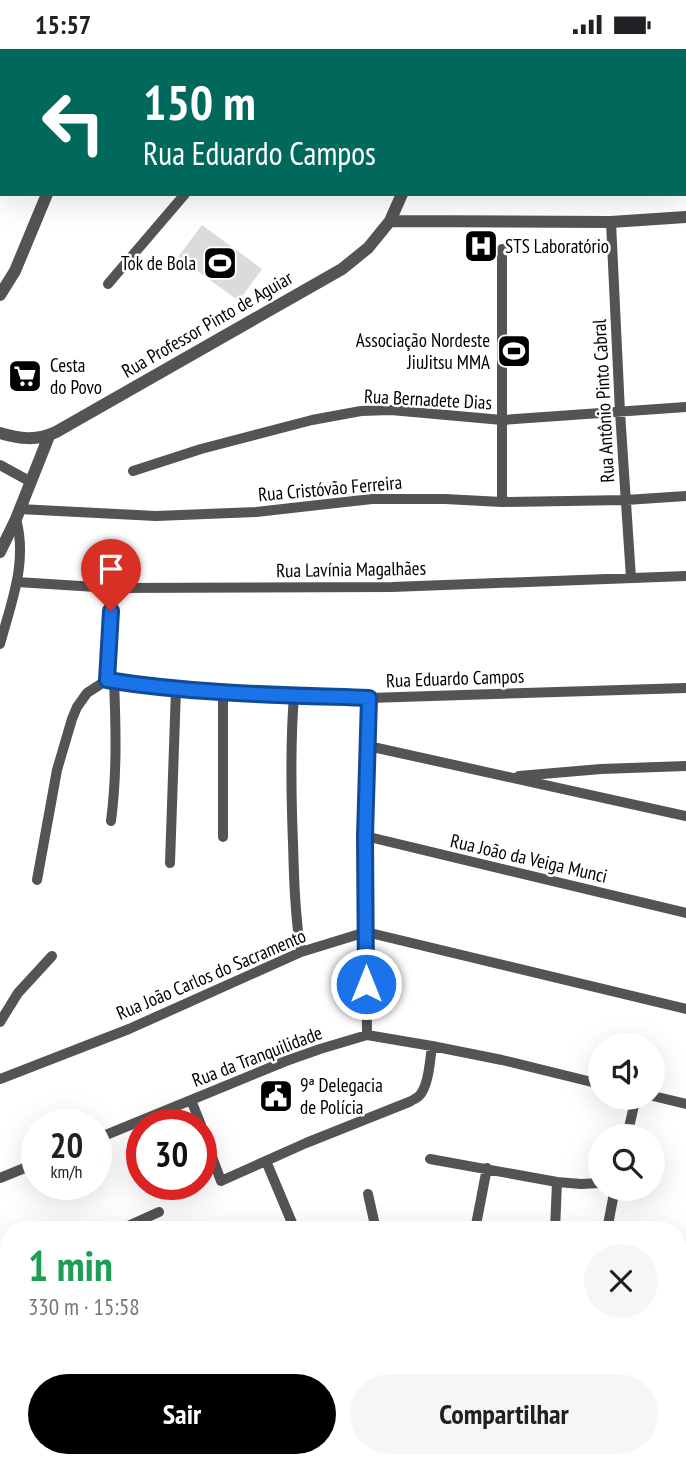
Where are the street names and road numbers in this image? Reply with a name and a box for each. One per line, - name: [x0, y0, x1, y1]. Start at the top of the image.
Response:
- street label: Rua Professor Pinto de Aguiar: [117, 265, 297, 383]
- street label: Rua Antônio Pinto Cabral: [587, 318, 619, 483]
- street label: Rua Bernadete Dias: [363, 384, 493, 414]
- street label: Rua Cristóvão Ferreira: [257, 470, 403, 506]
- street label: Rua Lavínia Magalhães: [276, 556, 426, 582]
- street label: Rua Eduardo Campos: [386, 664, 524, 692]
- street label: Rua João da Veiga Munci: [448, 828, 610, 888]
- street label: Rua João Carlos do Sacramento: [113, 923, 309, 1025]
- street label: Rua da Tranquilidade: [189, 1020, 326, 1092]

